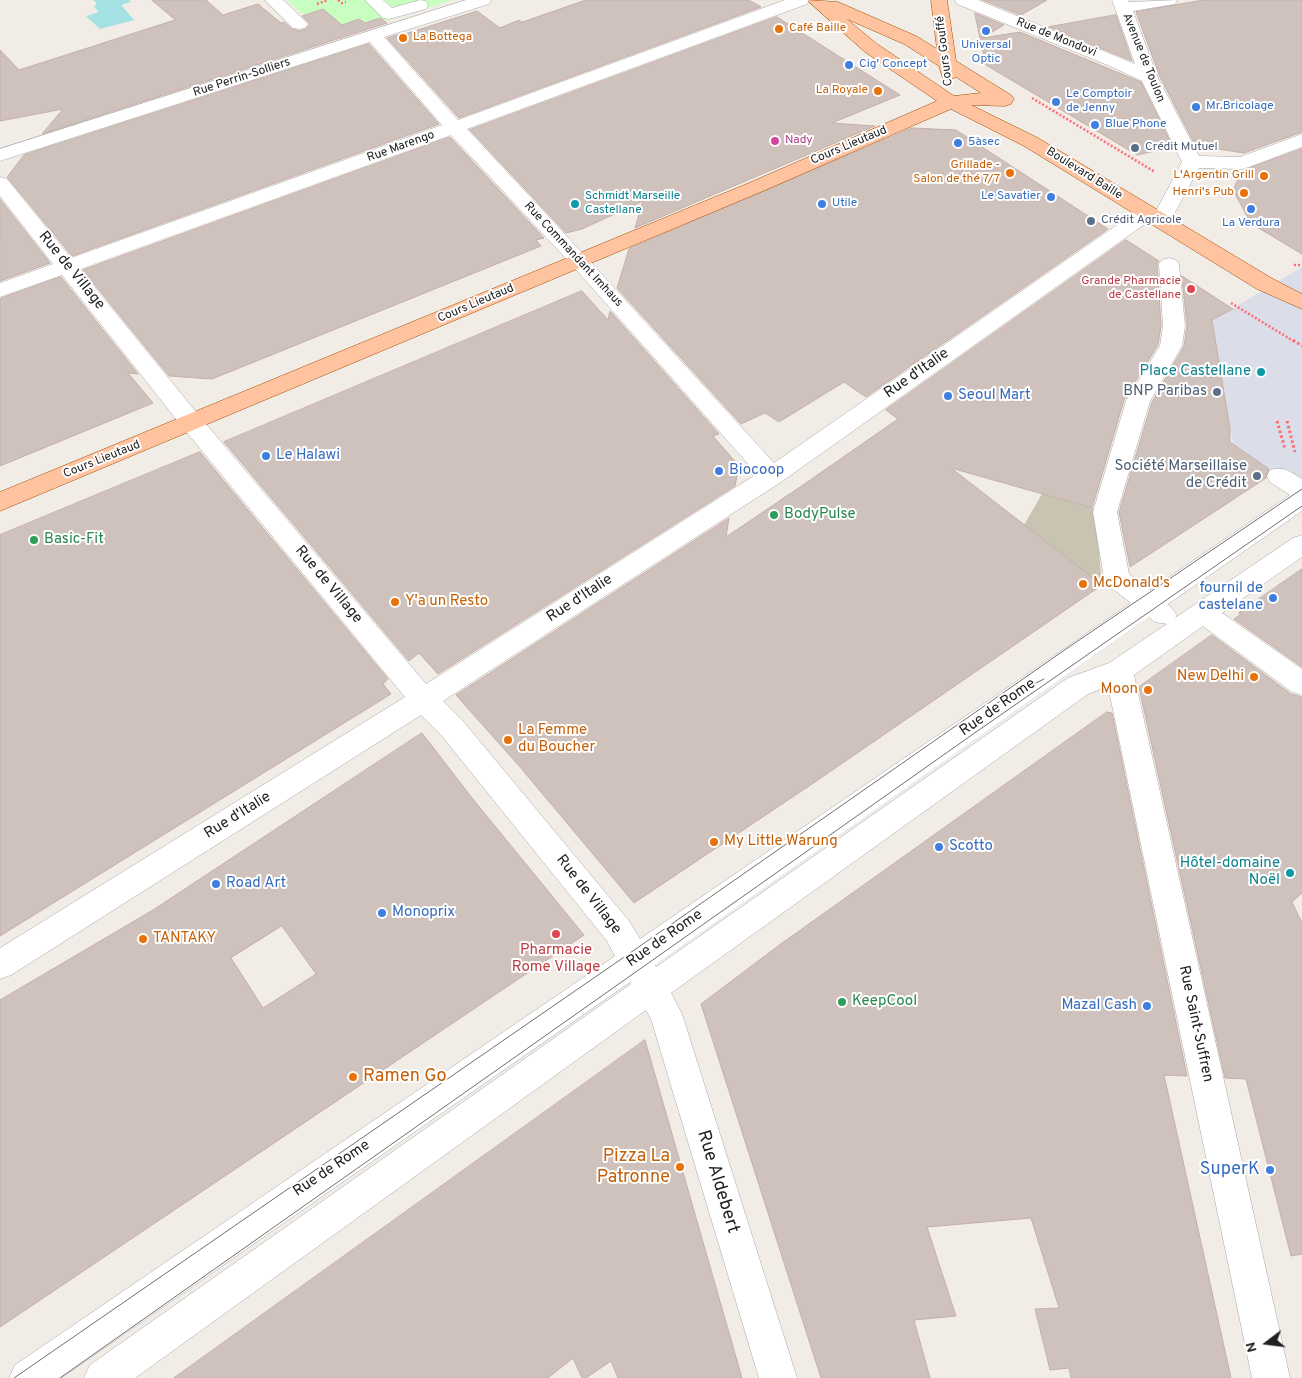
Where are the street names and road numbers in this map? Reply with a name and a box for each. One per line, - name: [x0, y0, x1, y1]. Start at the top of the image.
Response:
- street label: Avenue de Toulon: [1119, 11, 1167, 105]
- street label: Cours Gouffé: [934, 15, 956, 87]
- street label: Rue de Mondovi: [1014, 15, 1098, 61]
- street label: Rue Perrin-Solliers: [192, 55, 292, 101]
- street label: Cours Lieutaud: [809, 123, 889, 169]
- street label: Rue Marengo: [365, 128, 437, 166]
- street label: Boulevard Baille: [1043, 145, 1125, 203]
- street label: Rue Commandant Imhaus: [521, 199, 625, 311]
- street label: Rue de Village: [34, 228, 108, 314]
- street label: Cours Lieutaud: [436, 281, 516, 327]
- street label: Rue d'Italie: [881, 345, 953, 403]
- street label: Cours Lieutaud: [62, 438, 142, 482]
- street label: Rue de Village: [290, 543, 366, 627]
- street label: Rue d'Italie: [544, 571, 616, 627]
- street label: Rue de Rome: [957, 675, 1039, 741]
- street label: Rue d'Italie: [202, 789, 274, 843]
- street label: Rue de Village: [551, 852, 625, 938]
- street label: Rue de Rome: [624, 906, 706, 972]
- street label: Rue Saint-Suffren: [1174, 964, 1216, 1084]
- street label: Rue Aldebert: [691, 1128, 743, 1236]
- street label: Rue de Rome: [290, 1137, 374, 1201]

